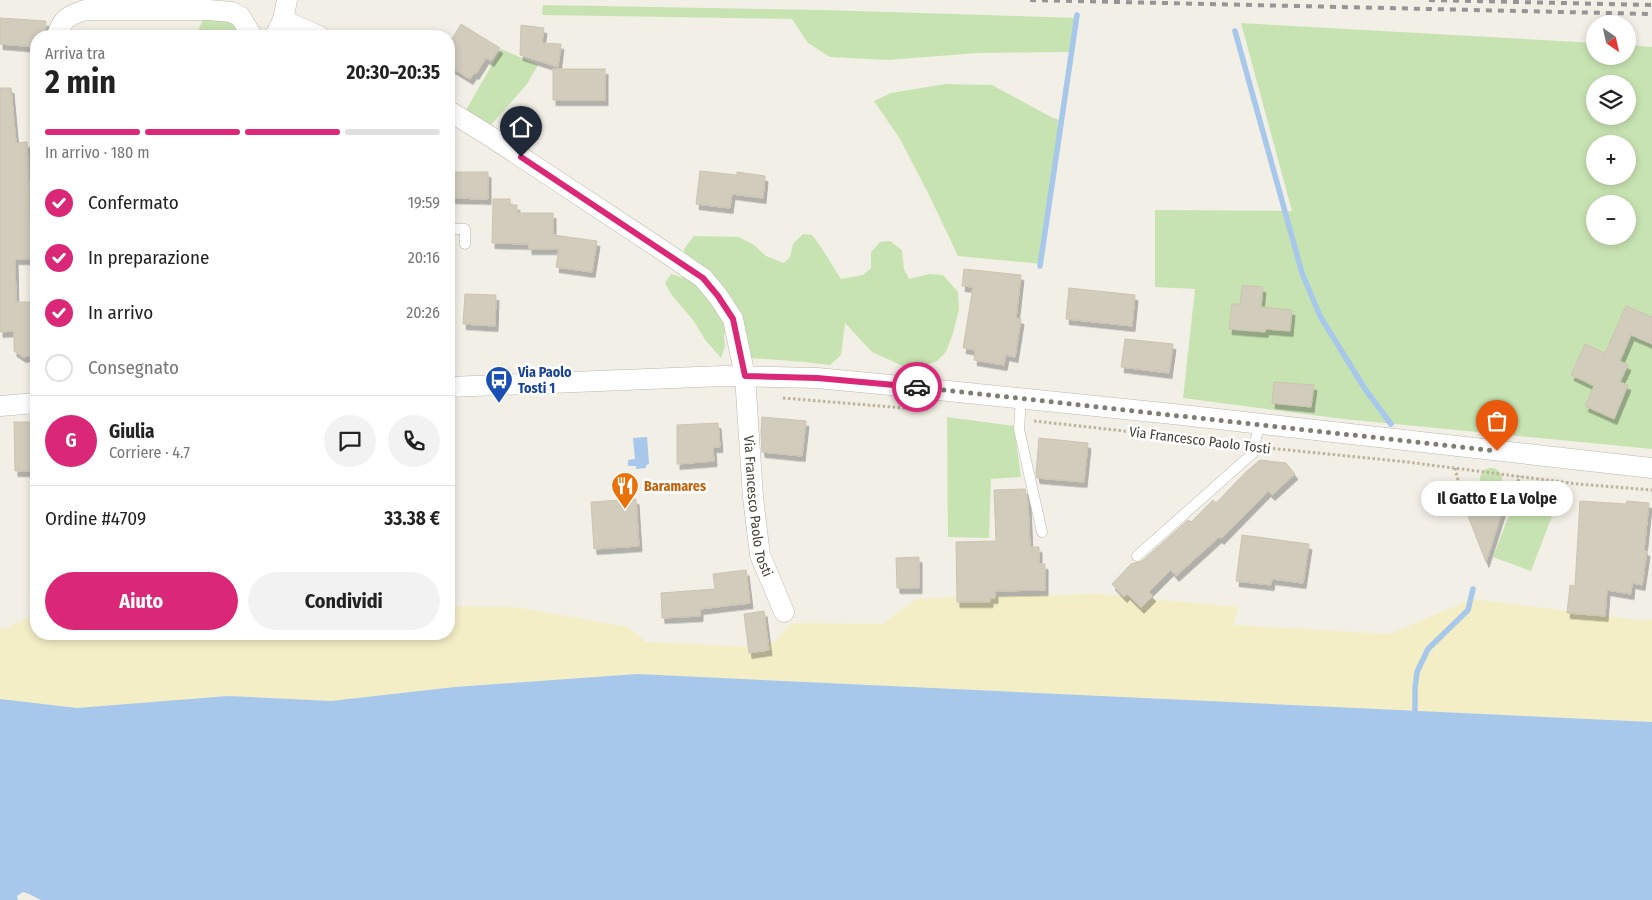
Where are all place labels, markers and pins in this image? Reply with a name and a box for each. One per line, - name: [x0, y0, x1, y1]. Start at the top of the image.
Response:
- pin: [500, 106, 542, 157]
- place label: Via Paolo Tosti 1: [517, 364, 572, 397]
- bus stop icon: Via Paolo Tosti 1: [484, 365, 514, 404]
- pin: [1476, 400, 1518, 451]
- restaurant icon: Baramares: [610, 471, 640, 510]
- place label: Baramares: [644, 478, 706, 495]
- callout: Il Gatto E La Volpe: [1421, 481, 1573, 516]

